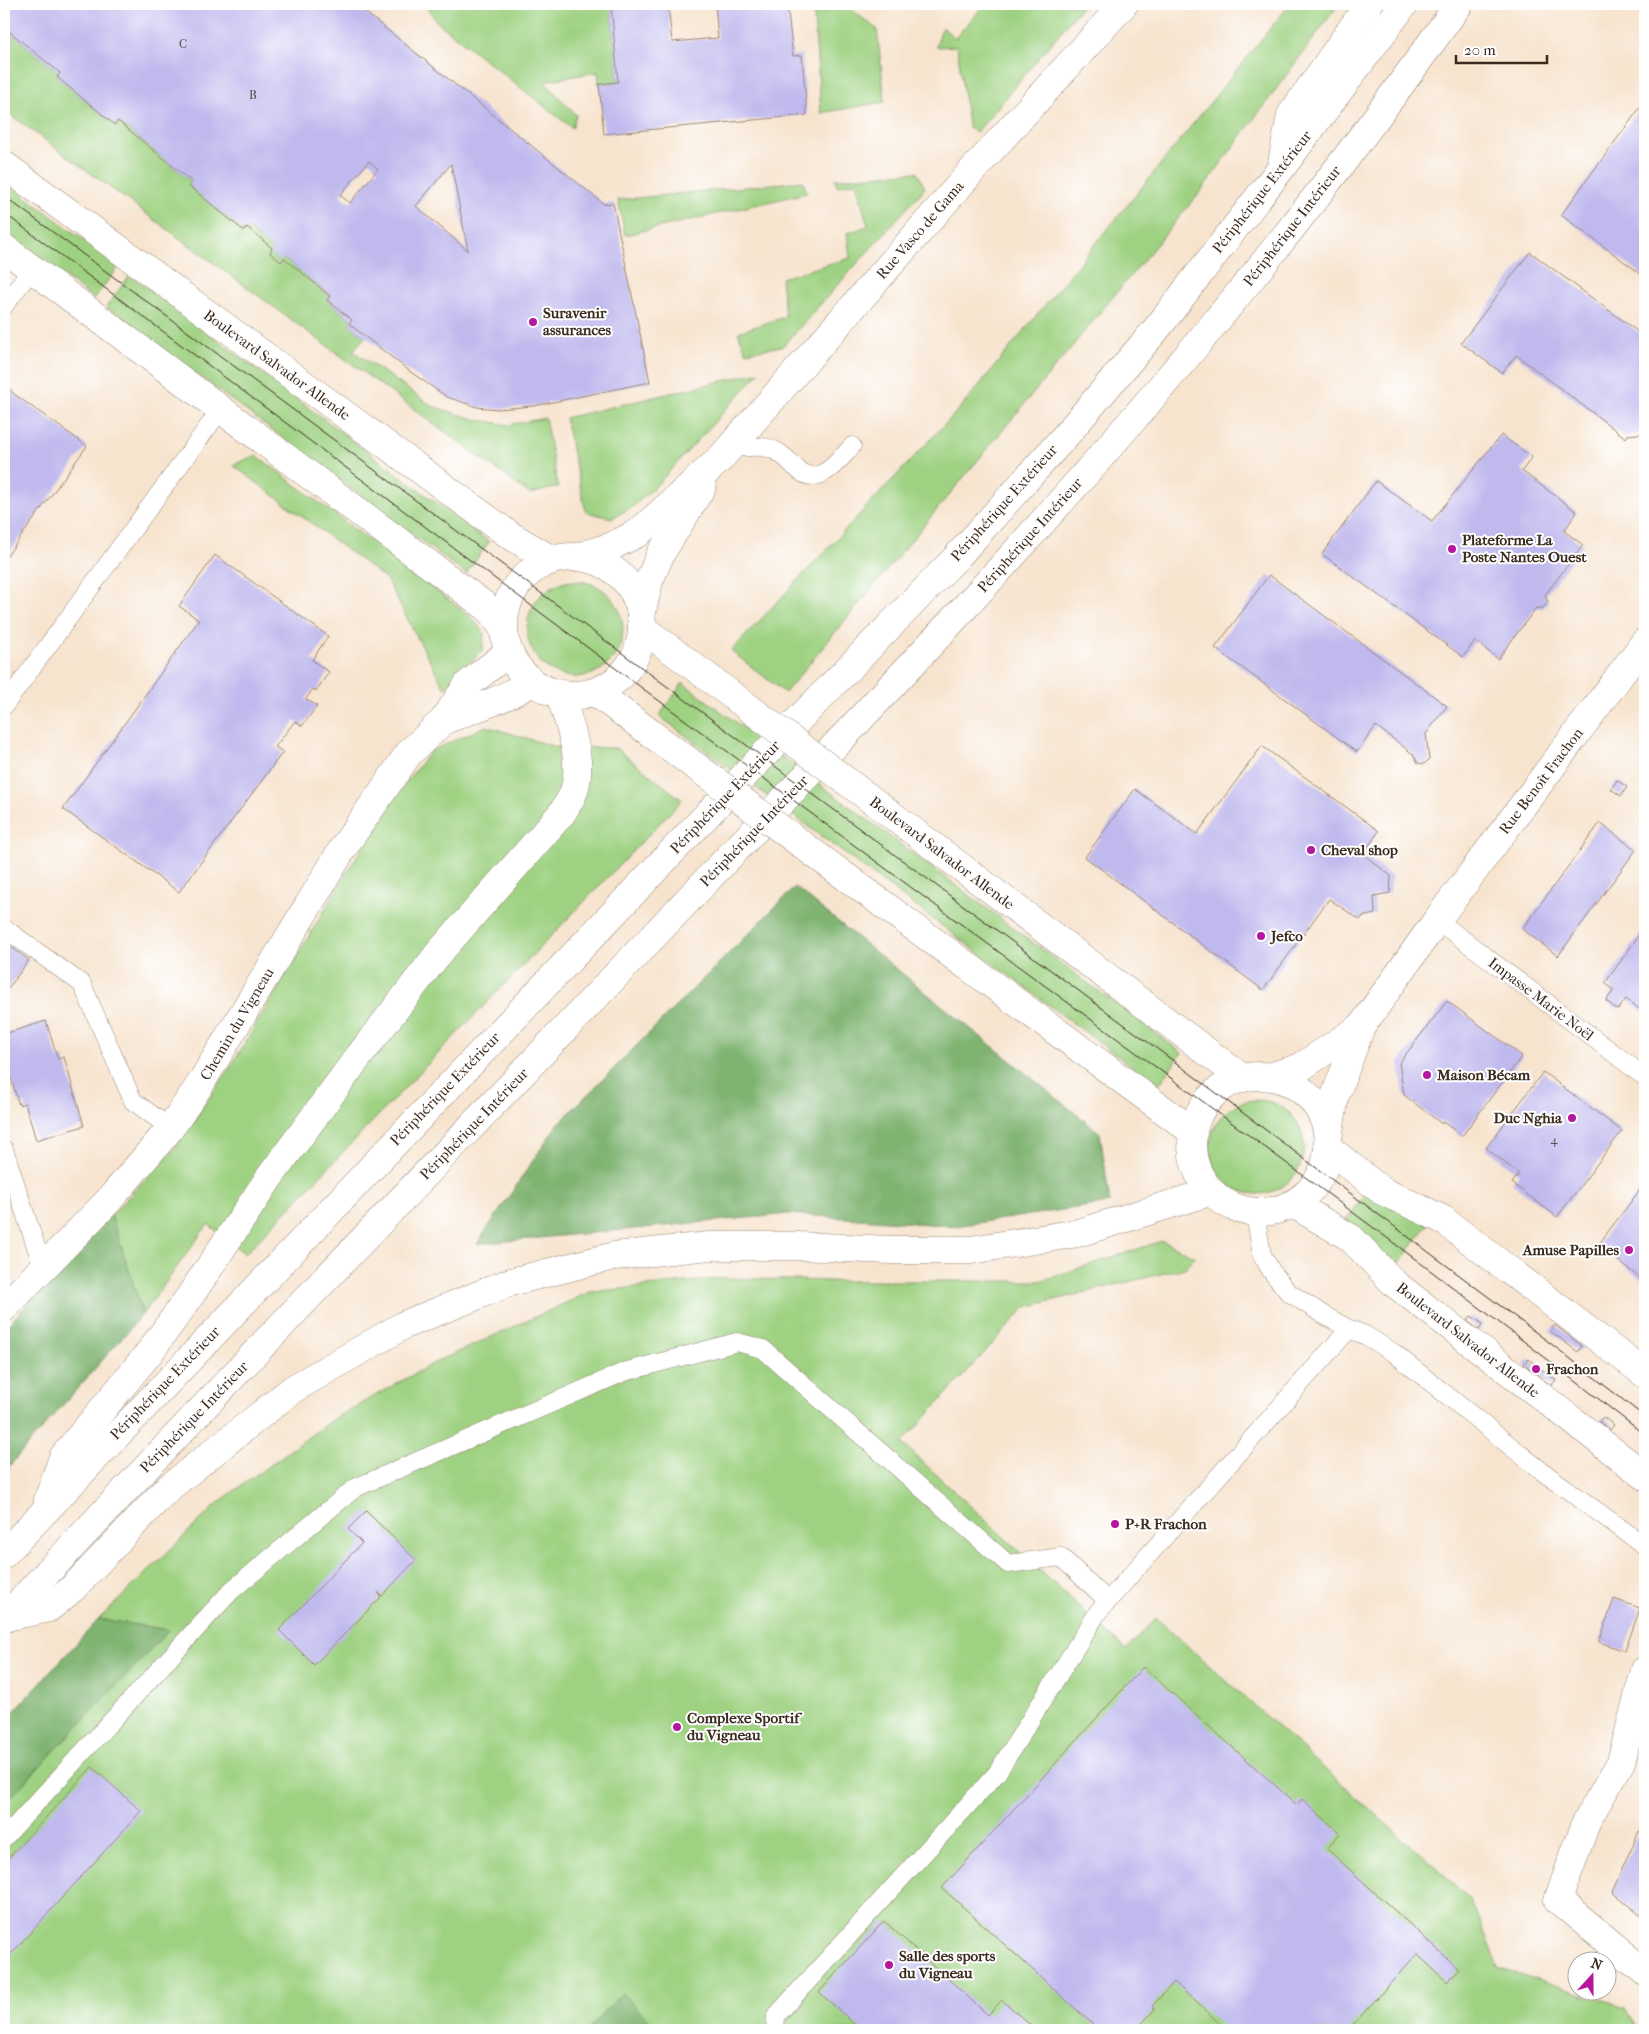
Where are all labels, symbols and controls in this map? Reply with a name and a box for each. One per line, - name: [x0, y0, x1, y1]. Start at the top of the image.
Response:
- scale bar: [1456, 32, 1548, 64]
- house number: C: [179, 37, 187, 51]
- text: 20 m: [1464, 41, 1496, 59]
- house number: B: [249, 88, 257, 102]
- street label: Périphérique Extérieur: [1208, 126, 1316, 257]
- street label: Périphérique Intérieur: [1239, 161, 1345, 290]
- street label: Rue Vasco de Gama: [872, 176, 968, 283]
- place label: Suravenir assurances: [543, 304, 611, 339]
- street label: Boulevard Salvador Allende: [200, 306, 354, 425]
- marker: Suravenir assurances: [527, 316, 539, 328]
- street label: Périphérique Extérieur: [947, 440, 1062, 565]
- street label: Périphérique Intérieur: [974, 473, 1087, 596]
- place label: Plateforme La Poste Nantes Ouest: [1462, 531, 1587, 566]
- marker: Plateforme La Poste Nantes Ouest: [1446, 543, 1458, 555]
- street label: Rue Benoît Frachon: [1495, 724, 1587, 838]
- street label: Périphérique Extérieur: [666, 736, 784, 858]
- street label: Périphérique Intérieur: [696, 771, 812, 891]
- street label: Boulevard Salvador Allende: [866, 793, 1018, 914]
- place label: Cheval shop: [1321, 841, 1398, 859]
- marker: Cheval shop: [1305, 844, 1317, 856]
- place label: Jefco: [1269, 927, 1303, 945]
- marker: Jefco: [1255, 930, 1267, 942]
- street label: Impasse Marie Noël: [1485, 953, 1597, 1045]
- street label: Chemin du Vigneau: [196, 964, 278, 1084]
- street label: Périphérique Extérieur: [386, 1028, 504, 1150]
- street label: Périphérique Intérieur: [416, 1064, 532, 1184]
- place label: Maison Bécam: [1436, 1066, 1531, 1084]
- marker: Maison Bécam: [1421, 1069, 1433, 1081]
- place label: Duc Nghia: [1493, 1109, 1563, 1127]
- marker: Duc Nghia: [1566, 1112, 1578, 1124]
- house number: 4: [1550, 1133, 1558, 1147]
- place label: Amuse Papilles: [1522, 1241, 1619, 1259]
- marker: Amuse Papilles: [1623, 1244, 1635, 1256]
- street label: Boulevard Salvador Allende: [1393, 1279, 1544, 1402]
- street label: Périphérique Extérieur: [106, 1322, 224, 1444]
- street label: Périphérique Intérieur: [136, 1357, 252, 1477]
- place label: Frachon: [1545, 1360, 1599, 1378]
- marker: Frachon: [1530, 1363, 1542, 1375]
- place label: P+R Frachon: [1125, 1515, 1207, 1533]
- marker: P+R Frachon: [1109, 1518, 1121, 1530]
- place label: Complexe Sportif du Vigneau: [687, 1709, 803, 1744]
- marker: Complexe Sportif du Vigneau: [671, 1721, 683, 1733]
- place label: Salle des sports du Vigneau: [899, 1947, 996, 1982]
- north arrow: [1566, 1952, 1616, 2002]
- text: N: [1588, 1954, 1605, 1974]
- marker: Salle des sports du Vigneau: [883, 1959, 895, 1971]

